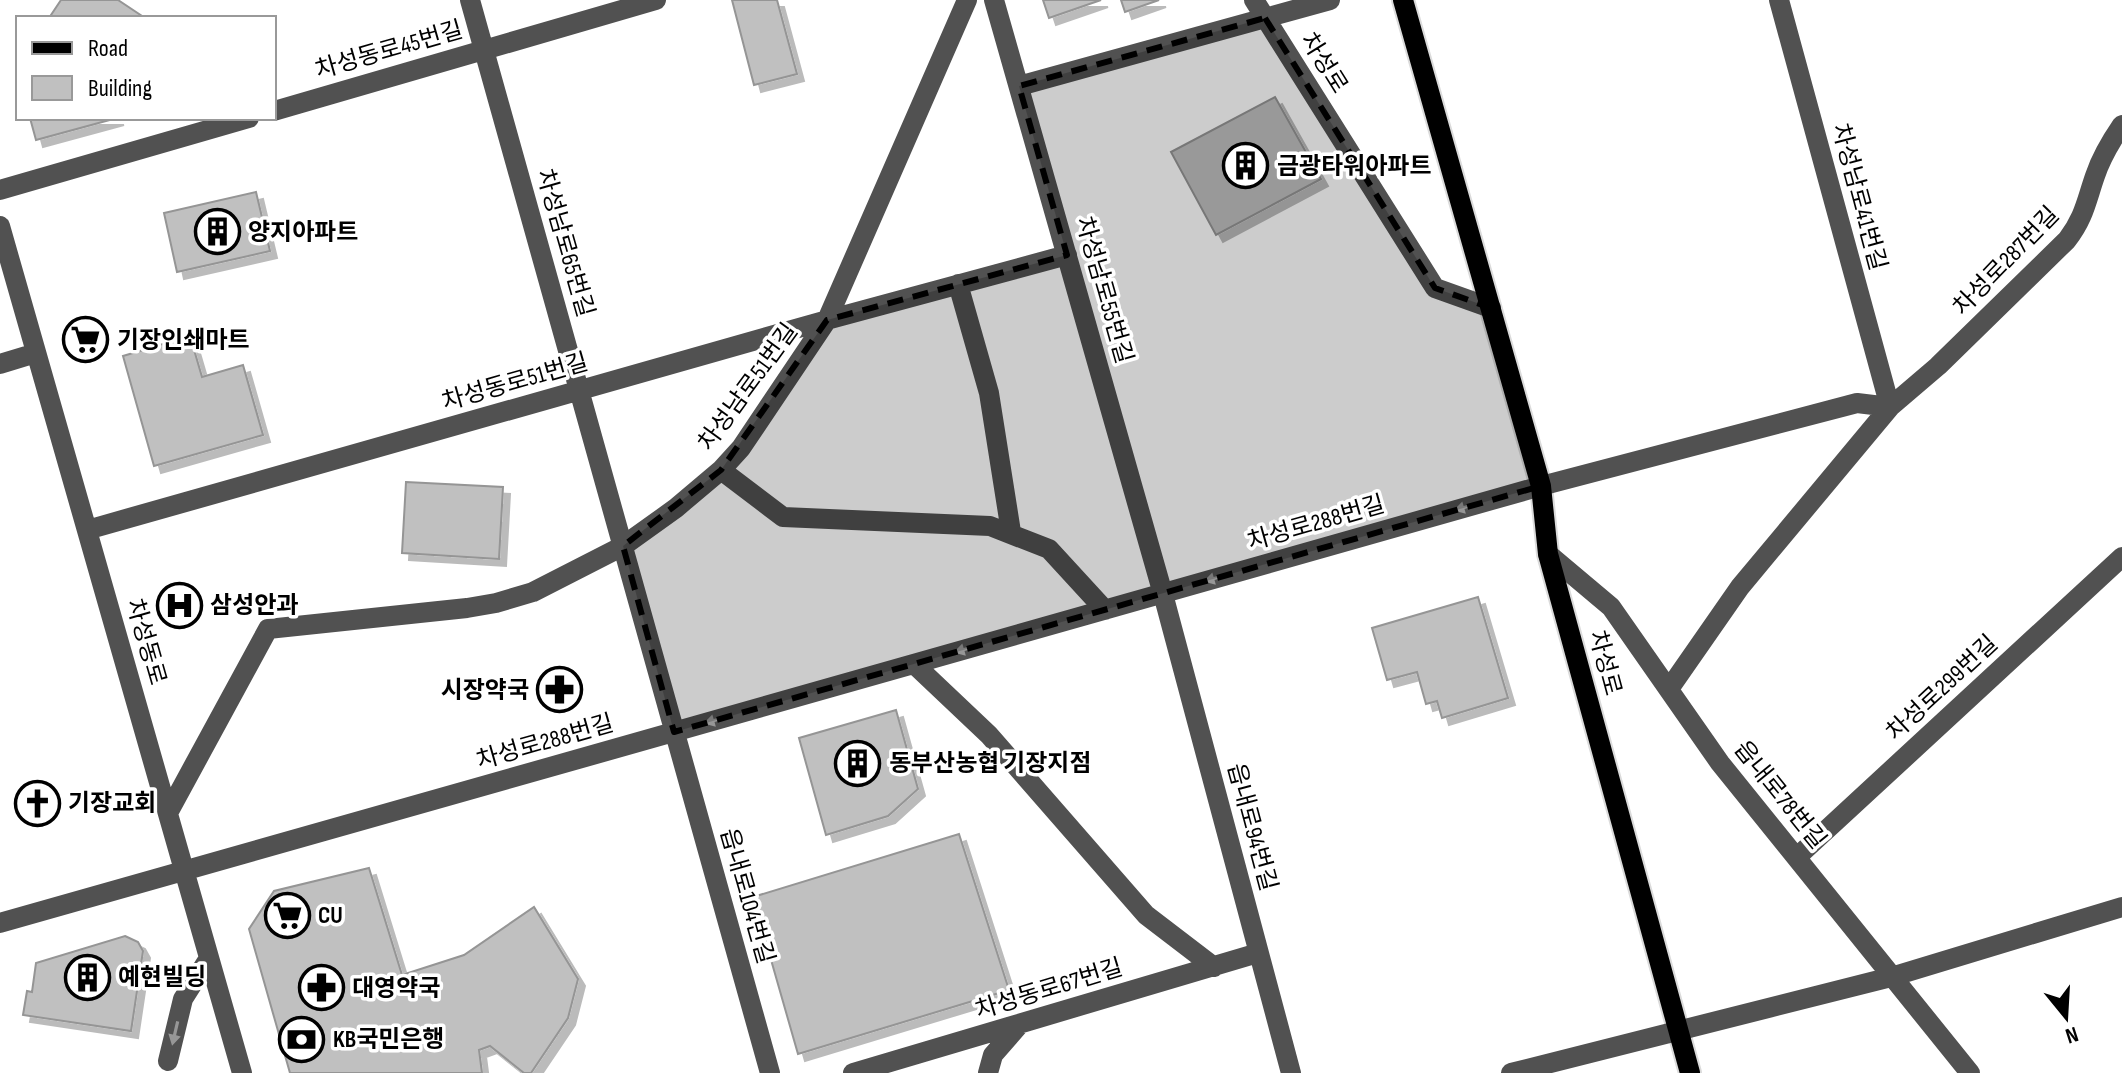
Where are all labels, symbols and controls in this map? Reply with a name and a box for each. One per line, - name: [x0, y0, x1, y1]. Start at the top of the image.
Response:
- street label: 차성동로45번길: [312, 15, 466, 85]
- legend: [16, 16, 276, 120]
- street label: 차성로: [1294, 27, 1354, 99]
- text: Road: [88, 34, 128, 63]
- text: Building: [88, 74, 152, 103]
- street label: 차성남로41번길: [1825, 120, 1893, 274]
- building icon: 금광타워아파트: [1222, 142, 1270, 190]
- place label: 금광타워아파트: [1277, 152, 1432, 181]
- street label: 차성남로65번길: [530, 166, 600, 320]
- street label: 차성로287번길: [1947, 200, 2065, 322]
- building icon: 양지아파트: [193, 208, 241, 256]
- street label: 차성남로55번길: [1069, 213, 1139, 367]
- place label: 양지아파트: [248, 218, 358, 247]
- supermarket icon: 기장인쇄마트: [62, 316, 110, 364]
- street label: 차성남로51번길: [692, 318, 804, 456]
- place label: 기장인쇄마트: [117, 326, 249, 355]
- street label: 차성동로51번길: [439, 347, 591, 417]
- street label: 차성로288번길: [1244, 490, 1388, 556]
- one-way arrow: [1454, 501, 1478, 514]
- one-way arrow: [1204, 573, 1229, 585]
- hospital icon: 삼성안과: [155, 581, 203, 629]
- place label: 삼성안과: [210, 591, 298, 620]
- street label: 차성동로: [120, 596, 172, 688]
- street label: 차성로: [1582, 627, 1628, 699]
- street label: 차성로299번길: [1880, 629, 2004, 747]
- one-way arrow: [953, 643, 977, 656]
- pharmacy icon: 시장약국: [536, 666, 584, 714]
- place label: 시장약국: [441, 676, 529, 705]
- street label: 차성로288번길: [473, 709, 617, 775]
- one-way arrow: [703, 714, 727, 727]
- street label: 읍내로78번길: [1728, 735, 1832, 855]
- building icon: 동부산농협 기장지점: [834, 739, 882, 787]
- place label: 동부산농협 기장지점: [889, 749, 1091, 778]
- street label: 읍내로94번길: [1221, 760, 1283, 894]
- church icon: 기장교회: [13, 779, 61, 827]
- place label: 기장교회: [68, 789, 156, 818]
- street label: 읍내로104번길: [714, 825, 780, 967]
- supermarket icon: CU: [263, 891, 311, 939]
- place label: CU: [318, 901, 343, 930]
- building icon: 예현빌딩: [63, 953, 111, 1001]
- street label: 차성동로67번길: [972, 953, 1126, 1025]
- place label: 예현빌딩: [118, 963, 206, 992]
- pharmacy icon: 대영약국: [297, 964, 345, 1012]
- place label: 대영약국: [352, 974, 440, 1003]
- north arrow: [2026, 977, 2106, 1057]
- bank icon: KB국민은행: [278, 1015, 326, 1063]
- text: N: [2062, 1020, 2081, 1049]
- one-way arrow: [168, 1021, 181, 1046]
- place label: KB국민은행: [333, 1025, 444, 1054]

